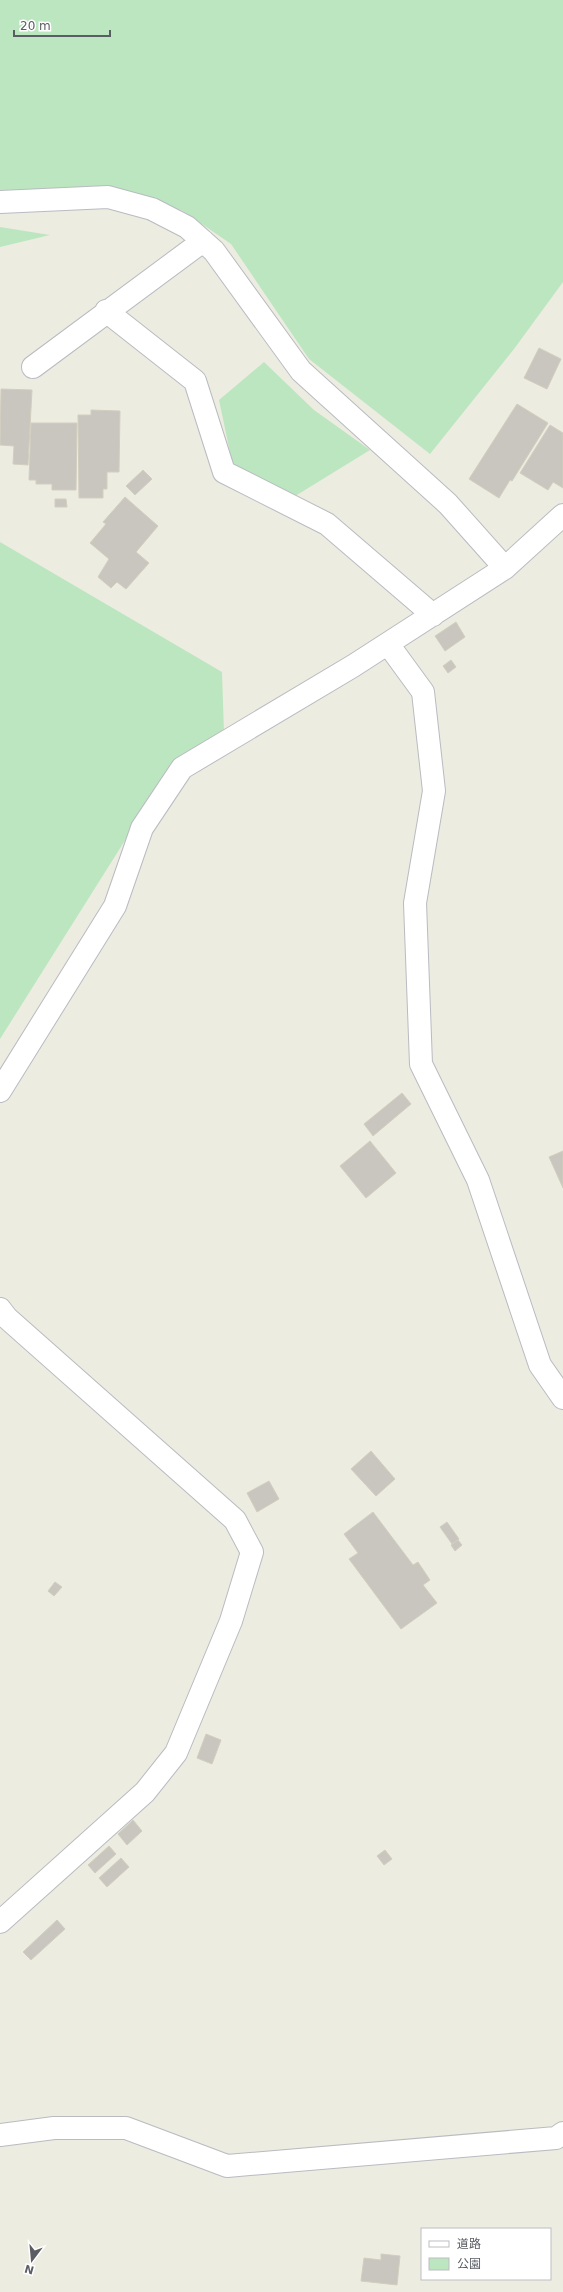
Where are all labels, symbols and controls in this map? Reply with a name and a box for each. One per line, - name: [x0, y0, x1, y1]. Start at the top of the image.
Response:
- scale bar: [14, 12, 110, 38]
- text: 20 m: [20, 19, 51, 33]
- legend: [421, 2228, 551, 2280]
- text: 道路: [457, 2237, 481, 2251]
- north arrow: [12, 2240, 52, 2280]
- text: 公園: [457, 2257, 481, 2271]
- text: N: [23, 2262, 36, 2277]

